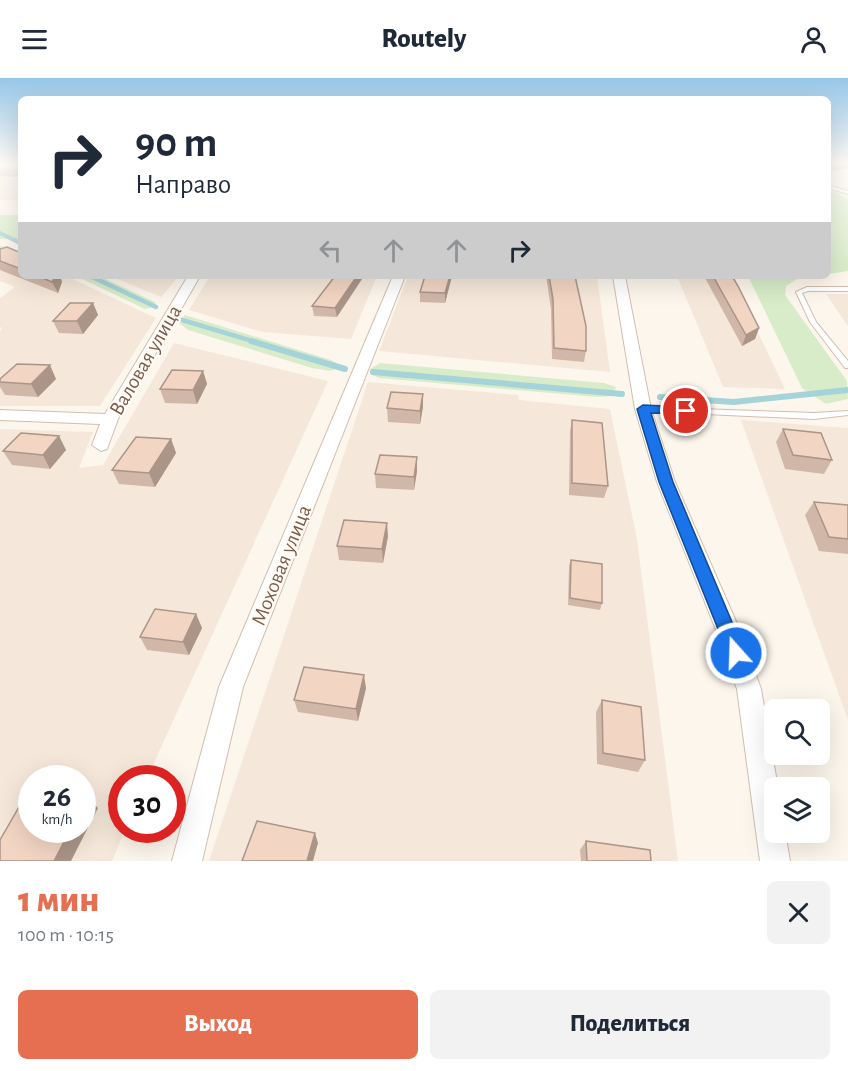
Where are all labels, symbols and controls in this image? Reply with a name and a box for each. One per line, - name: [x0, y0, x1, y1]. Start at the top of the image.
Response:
- icon: menu: [18, 23, 51, 56]
- icon: person: [797, 23, 830, 56]
- text: Routely: [382, 25, 466, 52]
- icon: right: [36, 120, 114, 198]
- text: 90 m: [135, 122, 217, 164]
- text: Направо: [135, 171, 231, 198]
- icon: left: [314, 234, 347, 267]
- icon: ahead: [377, 234, 410, 267]
- icon: ahead: [440, 234, 473, 267]
- icon: right: [503, 234, 536, 267]
- street label: Валовая улица: [105, 301, 186, 419]
- pin: [660, 385, 711, 436]
- icon: arrive: [669, 394, 702, 427]
- street label: Моховая улица: [248, 502, 315, 628]
- position arrow: [704, 621, 768, 685]
- map controls: [764, 699, 830, 843]
- button: search: [764, 699, 830, 765]
- speed limit sign: 30: [108, 765, 186, 843]
- button: layers: [764, 777, 830, 843]
- text: 26: [43, 782, 71, 812]
- text: km/h: [42, 812, 72, 827]
- button: close: [767, 881, 830, 944]
- text: 1 мин: [18, 882, 100, 918]
- text: 100 m · 10:15: [18, 925, 114, 945]
- button: Выход: [18, 990, 418, 1059]
- button: Поделиться: [430, 990, 830, 1059]

